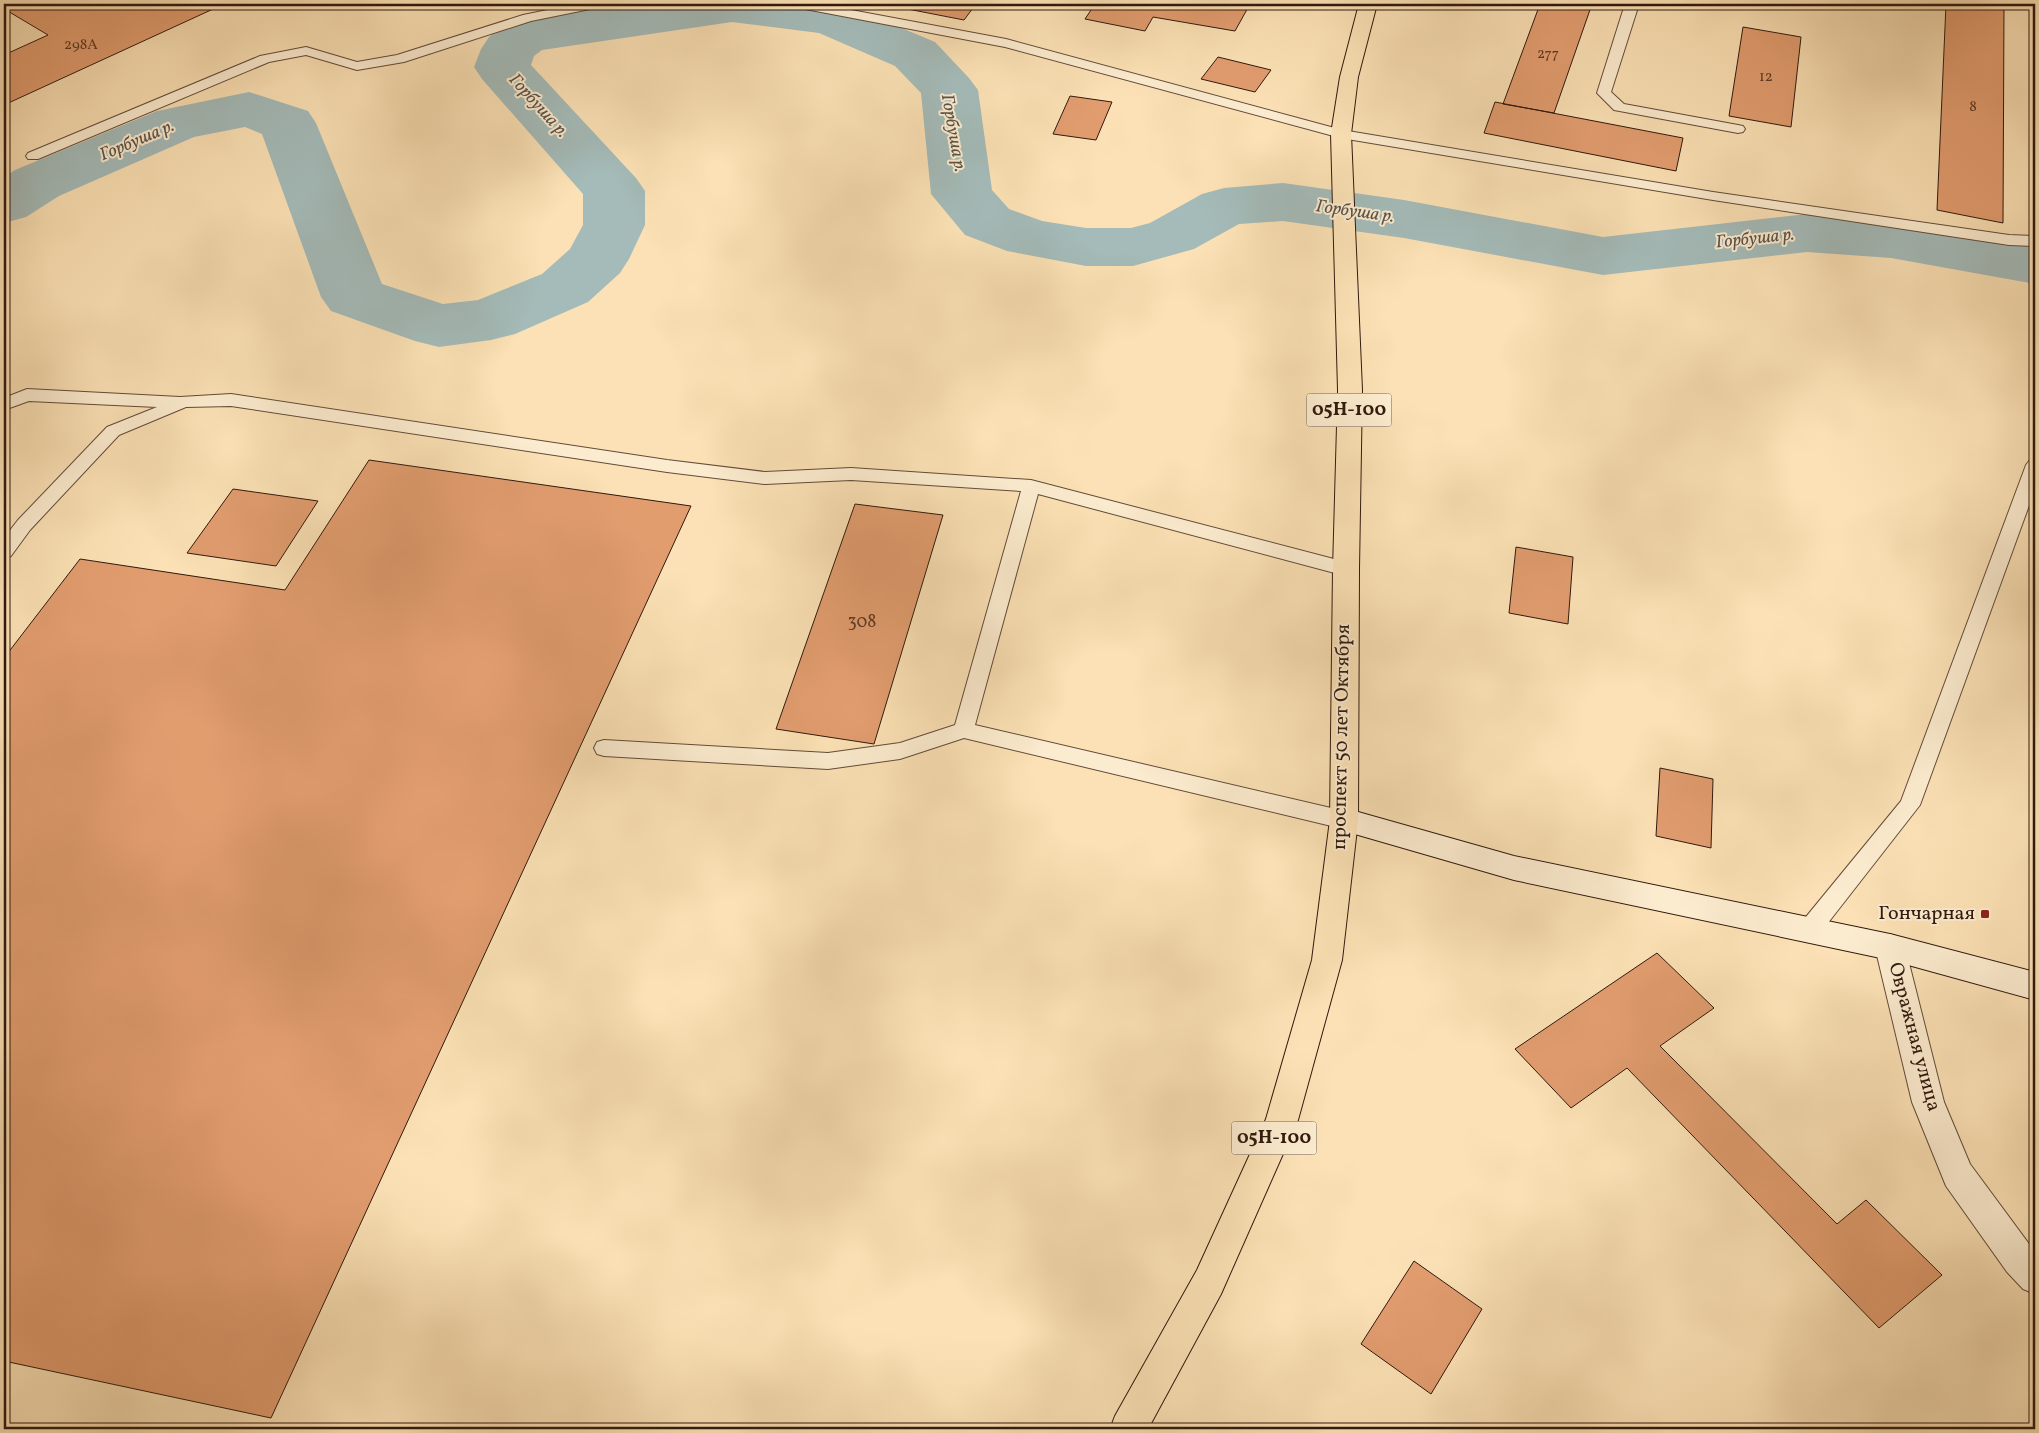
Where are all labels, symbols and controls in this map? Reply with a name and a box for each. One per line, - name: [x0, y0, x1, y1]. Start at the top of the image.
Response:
- house number: 298А: [64, 35, 98, 56]
- house number: 277: [1537, 44, 1559, 65]
- house number: 12: [1759, 67, 1773, 88]
- water label: Горбуша р.: [502, 68, 574, 144]
- water label: Горбуша р.: [934, 92, 972, 174]
- house number: 8: [1969, 97, 1977, 118]
- water label: Горбуша р.: [96, 114, 178, 168]
- water label: Горбуша р.: [1314, 194, 1396, 230]
- water label: Горбуша р.: [1714, 222, 1796, 256]
- road number: 05Н-100: [1306, 394, 1392, 426]
- house number: 308: [848, 610, 876, 635]
- street label: проспект 50 лет Октября: [1326, 624, 1358, 850]
- place label: Гончарная: [1878, 900, 1975, 928]
- marker: Гончарная: [1979, 908, 1991, 920]
- street label: Овражная улица: [1881, 959, 1947, 1115]
- road number: 05Н-100: [1232, 1122, 1316, 1154]

